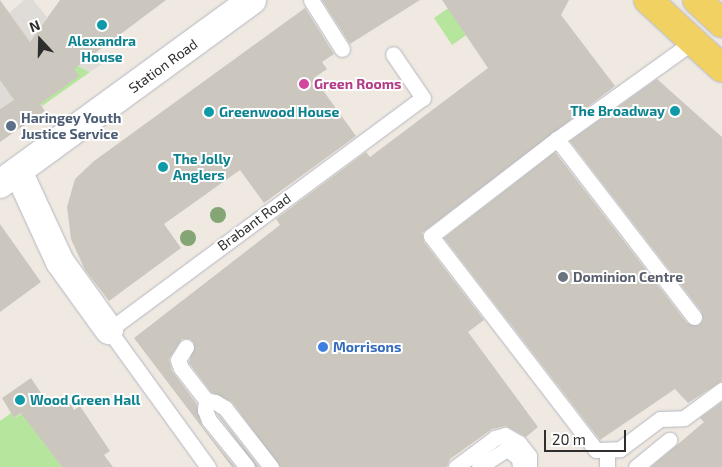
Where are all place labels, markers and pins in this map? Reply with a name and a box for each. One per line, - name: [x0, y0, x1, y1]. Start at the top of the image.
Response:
- marker: Alexandra House: [96, 19, 108, 31]
- place label: Alexandra House: [68, 33, 136, 65]
- place label: Green Rooms: [314, 76, 401, 92]
- marker: Green Rooms: [298, 78, 310, 90]
- place label: The Broadway: [570, 103, 665, 119]
- place label: Greenwood House: [219, 104, 339, 120]
- marker: The Broadway: [669, 105, 681, 117]
- marker: Greenwood House: [203, 106, 215, 118]
- place label: Haringey Youth Justice Service: [21, 110, 122, 142]
- marker: Haringey Youth Justice Service: [5, 120, 17, 132]
- place label: The Jolly Anglers: [173, 151, 231, 184]
- marker: The Jolly Anglers: [157, 161, 169, 173]
- place label: Dominion Centre: [573, 269, 683, 285]
- marker: Dominion Centre: [557, 271, 569, 283]
- place label: Morrisons: [333, 339, 401, 355]
- marker: Morrisons: [317, 341, 329, 353]
- place label: Wood Green Hall: [30, 392, 140, 408]
- marker: Wood Green Hall: [14, 394, 26, 406]

